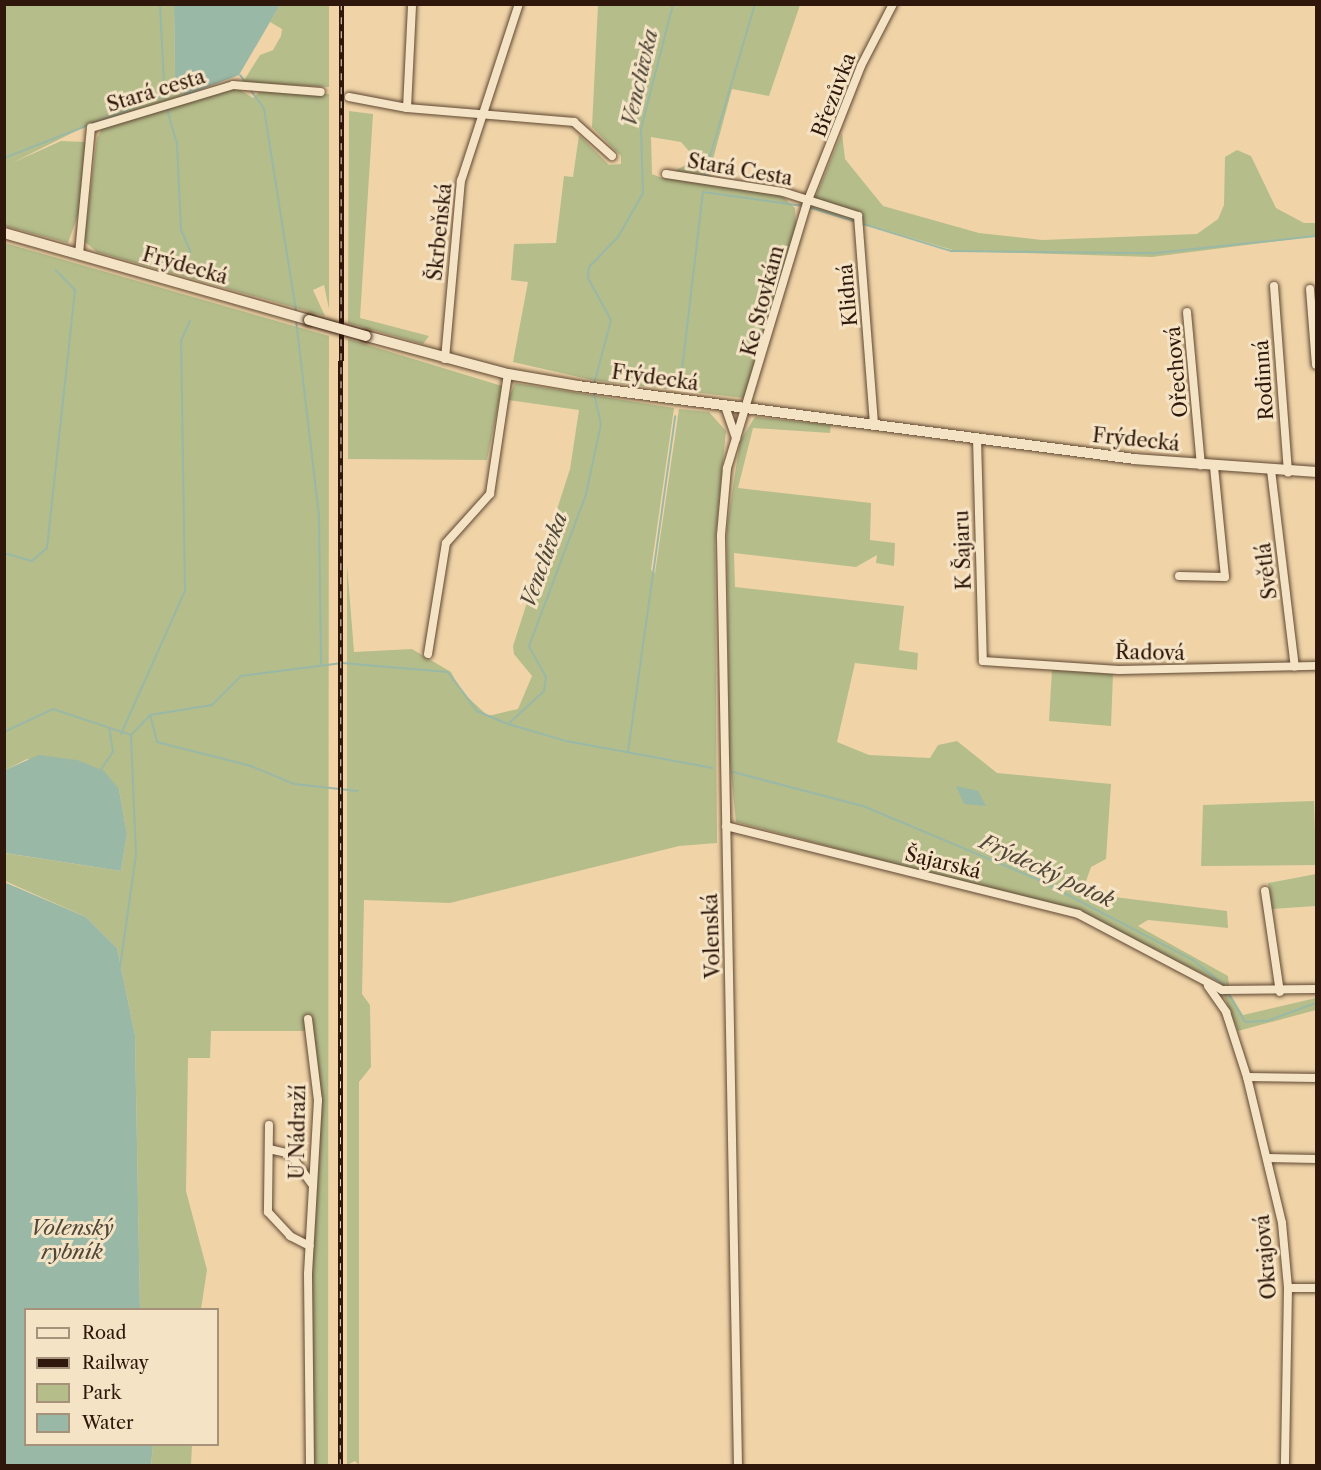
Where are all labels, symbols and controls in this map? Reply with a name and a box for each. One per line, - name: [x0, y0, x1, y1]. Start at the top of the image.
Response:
- water label: Venclůvka: [617, 27, 663, 129]
- street label: Březůvka: [807, 50, 861, 140]
- street label: Stará cesta: [104, 65, 208, 117]
- street label: Stará Cesta: [685, 149, 795, 191]
- street label: Škrbeňská: [423, 182, 457, 282]
- street label: Frýdecká: [140, 242, 230, 290]
- street label: Ke Stovkám: [737, 243, 789, 359]
- street label: Klidná: [833, 263, 863, 327]
- street label: Ořechová: [1161, 325, 1193, 419]
- street label: Rodinná: [1249, 339, 1279, 421]
- street label: Frýdecká: [610, 360, 700, 396]
- street label: Frýdecká: [1091, 423, 1181, 457]
- water label: Venclůvka: [515, 509, 573, 611]
- street label: K Šajaru: [950, 509, 976, 591]
- street label: Světlá: [1252, 541, 1282, 601]
- street label: Řadová: [1115, 640, 1185, 666]
- water label: Frýdecký potok: [976, 829, 1118, 913]
- street label: Šajarská: [903, 842, 983, 884]
- street label: Volenská: [699, 893, 725, 979]
- street label: U Nádraží: [285, 1084, 311, 1180]
- street label: Okrajová: [1250, 1214, 1282, 1300]
- water label: Volenský rybník: [30, 1215, 114, 1265]
- legend: [24, 1308, 219, 1446]
- text: Road: [82, 1322, 127, 1344]
- text: Railway: [82, 1352, 149, 1374]
- text: Park: [82, 1382, 121, 1404]
- text: Water: [82, 1412, 134, 1434]

